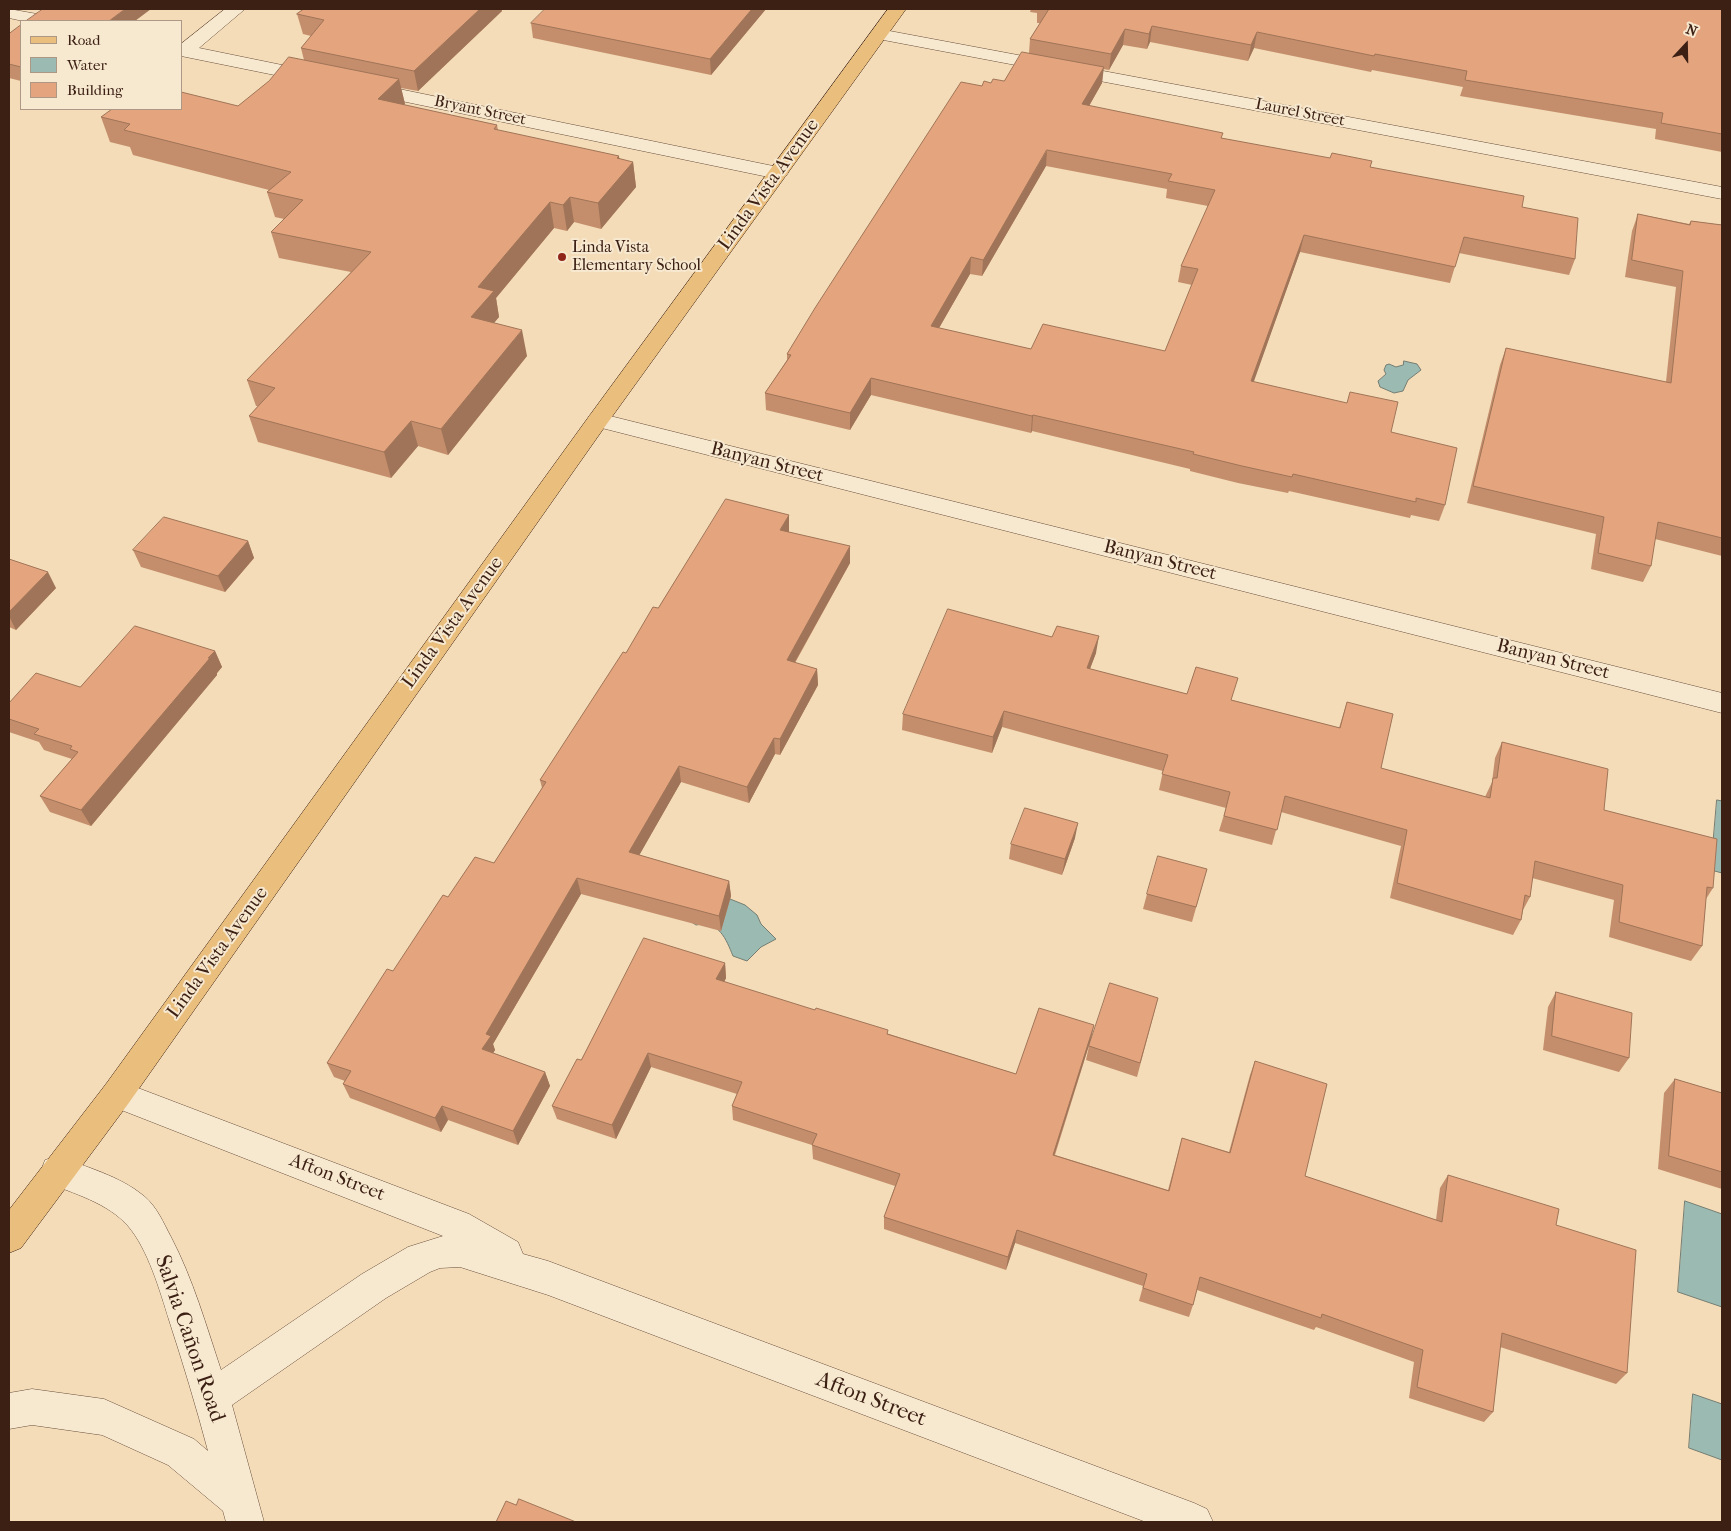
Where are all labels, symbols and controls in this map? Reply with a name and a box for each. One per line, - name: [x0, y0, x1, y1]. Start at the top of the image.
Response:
- legend: [20, 20, 182, 110]
- north arrow: [1661, 20, 1711, 70]
- text: N: [1684, 21, 1700, 40]
- text: Road: [67, 31, 100, 49]
- text: Water: [67, 56, 107, 74]
- text: Building: [67, 81, 123, 99]
- street label: Bryant Street: [432, 92, 528, 130]
- street label: Laurel Street: [1254, 95, 1346, 131]
- street label: Linda Vista Avenue: [714, 115, 824, 255]
- place label: Linda Vista Elementary School: [572, 238, 701, 276]
- marker: Linda Vista Elementary School: [556, 251, 568, 263]
- street label: Banyan Street: [708, 438, 826, 488]
- street label: Banyan Street: [1101, 536, 1219, 586]
- street label: Linda Vista Avenue: [398, 553, 508, 693]
- street label: Banyan Street: [1494, 635, 1612, 685]
- street label: Linda Vista Avenue: [163, 883, 273, 1023]
- street label: Afton Street: [286, 1149, 388, 1207]
- street label: Salvia Cañon Road: [148, 1252, 230, 1426]
- street label: Afton Street: [812, 1367, 930, 1433]

